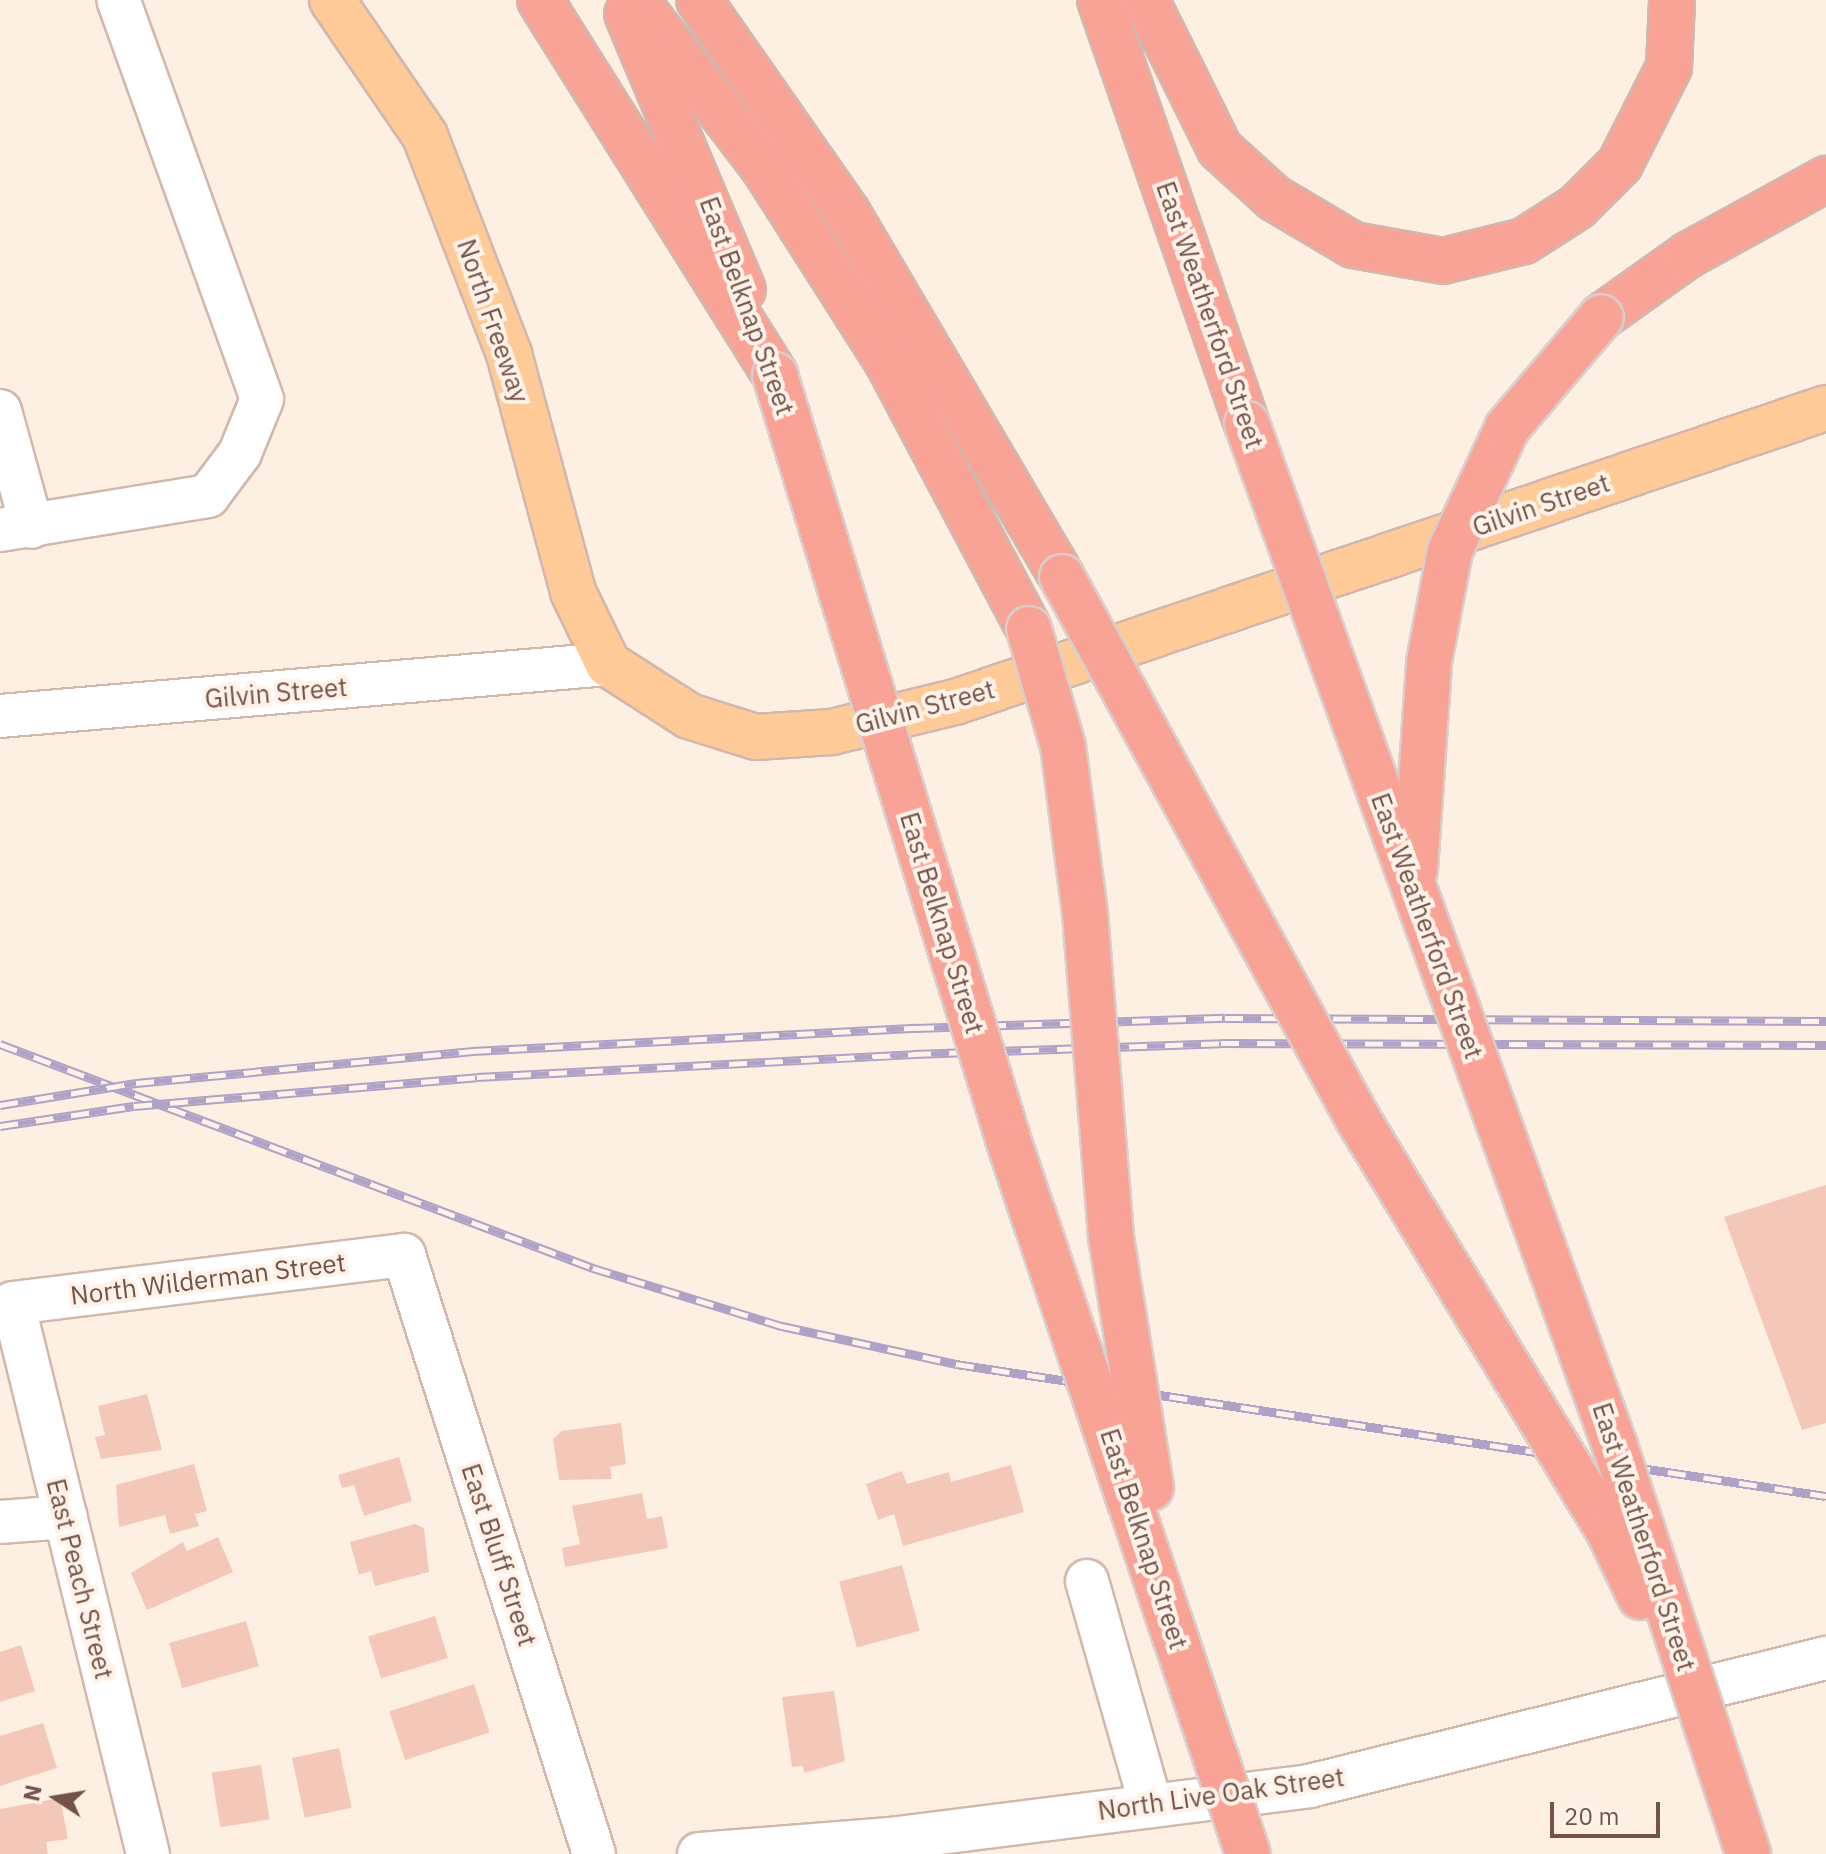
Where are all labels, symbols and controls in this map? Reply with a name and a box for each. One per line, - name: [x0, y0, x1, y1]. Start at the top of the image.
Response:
- street label: East Weatherford Street: [1150, 177, 1270, 453]
- street label: East Belknap Street: [693, 193, 801, 419]
- street label: North Freeway: [450, 235, 536, 407]
- street label: Gilvin Street: [1468, 467, 1614, 543]
- street label: Gilvin Street: [203, 671, 349, 715]
- street label: Gilvin Street: [852, 673, 998, 741]
- street label: East Weatherford Street: [1364, 789, 1490, 1063]
- street label: East Belknap Street: [893, 808, 991, 1038]
- street label: North Wilderman Street: [69, 1247, 347, 1311]
- street label: East Weatherford Street: [1586, 1399, 1702, 1675]
- street label: East Belknap Street: [1094, 1425, 1194, 1653]
- street label: East Bluff Street: [455, 1460, 543, 1650]
- street label: East Peach Street: [40, 1476, 120, 1682]
- north arrow: [16, 1758, 96, 1838]
- street label: North Live Oak Street: [1096, 1761, 1346, 1827]
- text: N: [16, 1782, 48, 1804]
- scale bar: [1554, 1786, 1664, 1836]
- text: 20 m: [1564, 1800, 1619, 1832]

